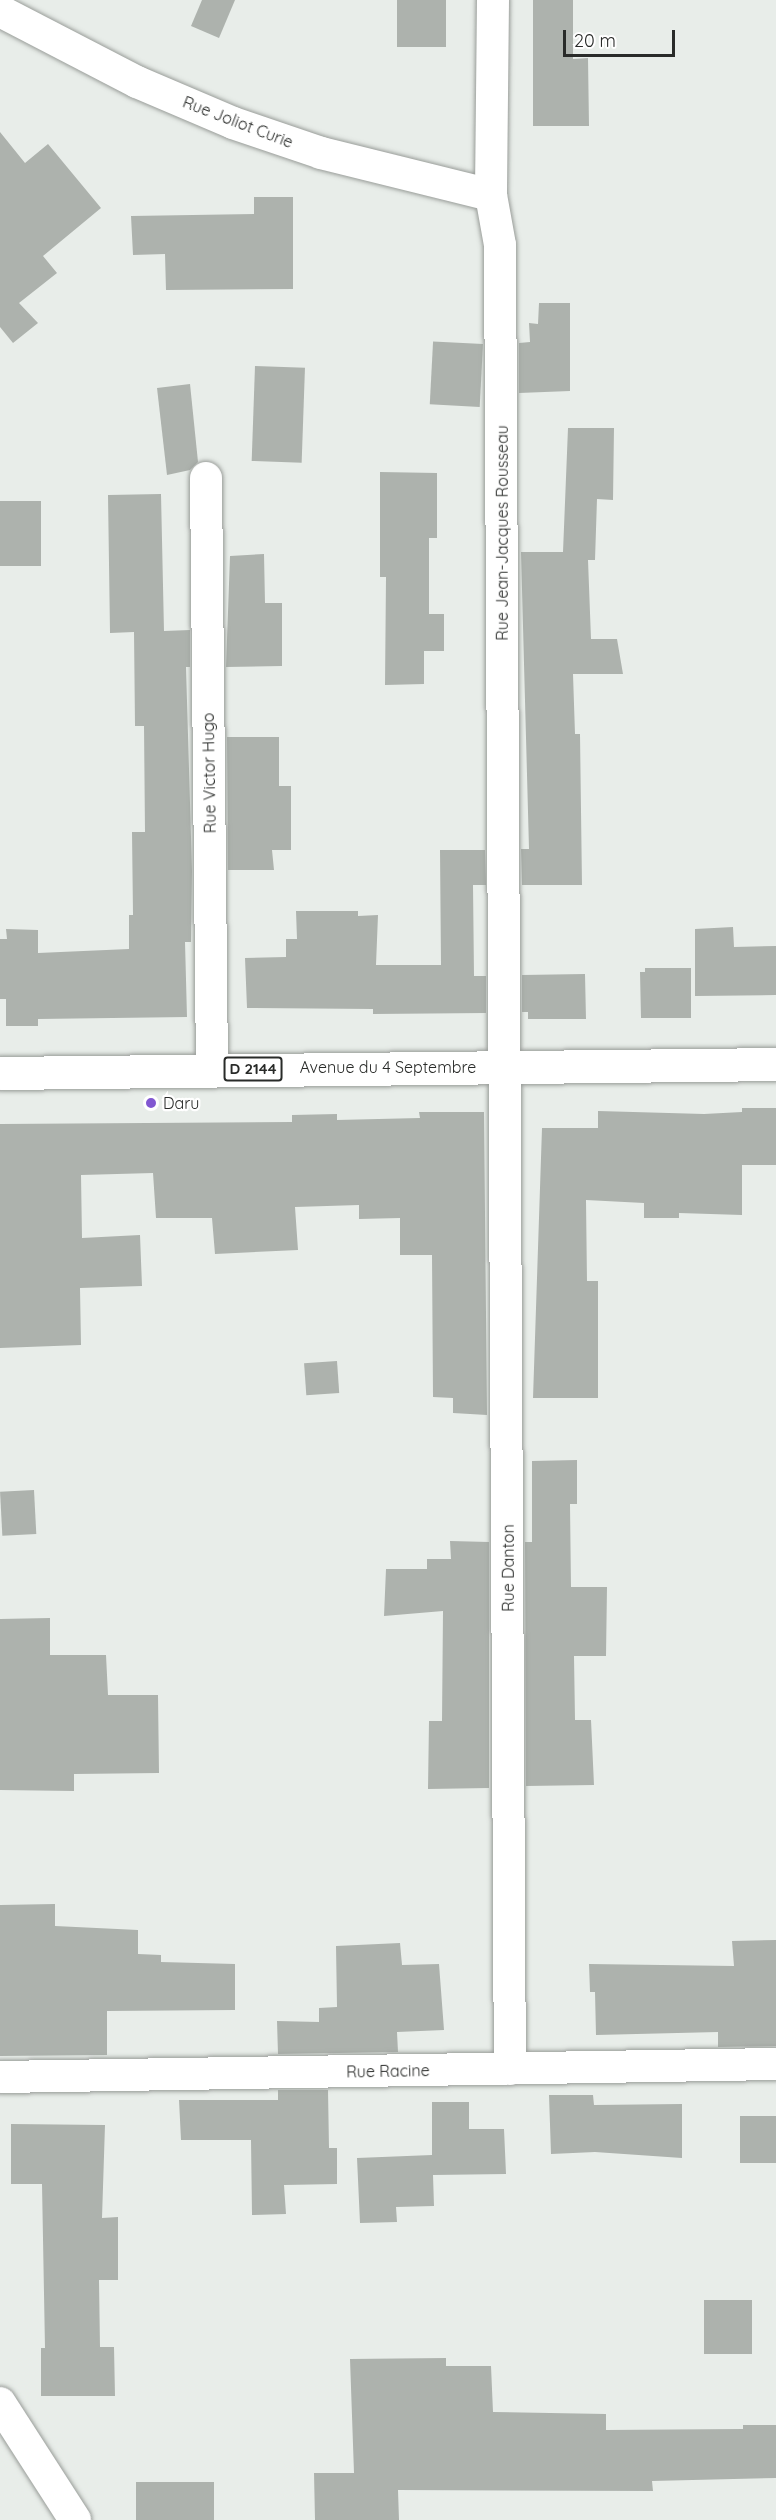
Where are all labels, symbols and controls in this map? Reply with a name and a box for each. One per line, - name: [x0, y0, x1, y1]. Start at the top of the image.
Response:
- scale bar: [566, 18, 678, 56]
- text: 20 m: [574, 29, 616, 52]
- street label: Rue Joliot Curie: [180, 92, 296, 152]
- street label: Rue Jean-Jacques Rousseau: [492, 425, 512, 641]
- street label: Rue Victor Hugo: [198, 712, 220, 834]
- road number: D 2144: [223, 1057, 283, 1081]
- street label: Avenue du 4 Septembre: [300, 1057, 476, 1077]
- place label: Daru: [163, 1093, 199, 1113]
- marker: Daru: [144, 1096, 158, 1110]
- street label: Rue Danton: [498, 1524, 518, 1612]
- street label: Rue Racine: [346, 2061, 430, 2081]

